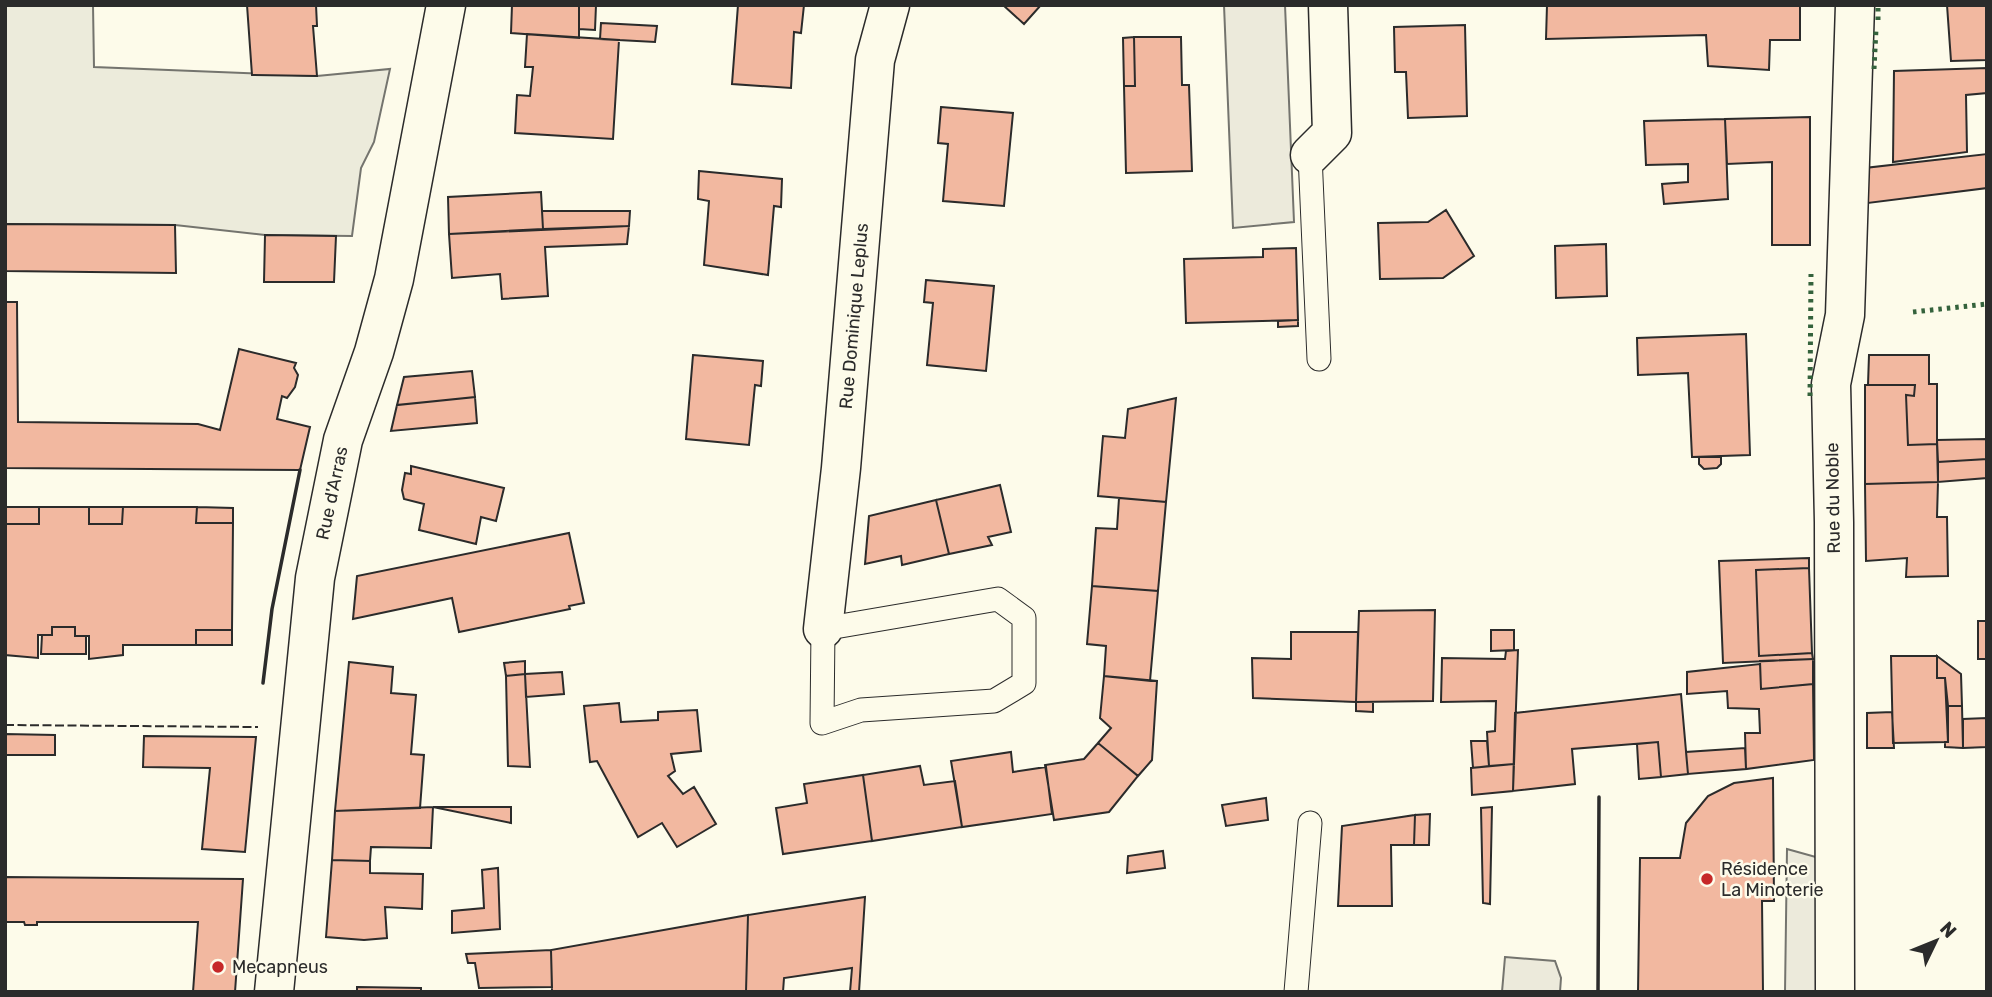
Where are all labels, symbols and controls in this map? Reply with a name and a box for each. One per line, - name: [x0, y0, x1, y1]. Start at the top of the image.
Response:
- street label: Rue Dominique Leplus: [835, 222, 873, 410]
- street label: Rue du Noble: [1821, 442, 1845, 554]
- street label: Rue d'Arras: [311, 444, 353, 542]
- place label: Résidence La Minoterie: [1721, 858, 1824, 901]
- marker: Résidence La Minoterie: [1699, 871, 1715, 887]
- north arrow: [1901, 906, 1971, 976]
- text: N: [1935, 917, 1961, 943]
- place label: Mecapneus: [232, 956, 328, 978]
- marker: Mecapneus: [210, 959, 226, 975]

